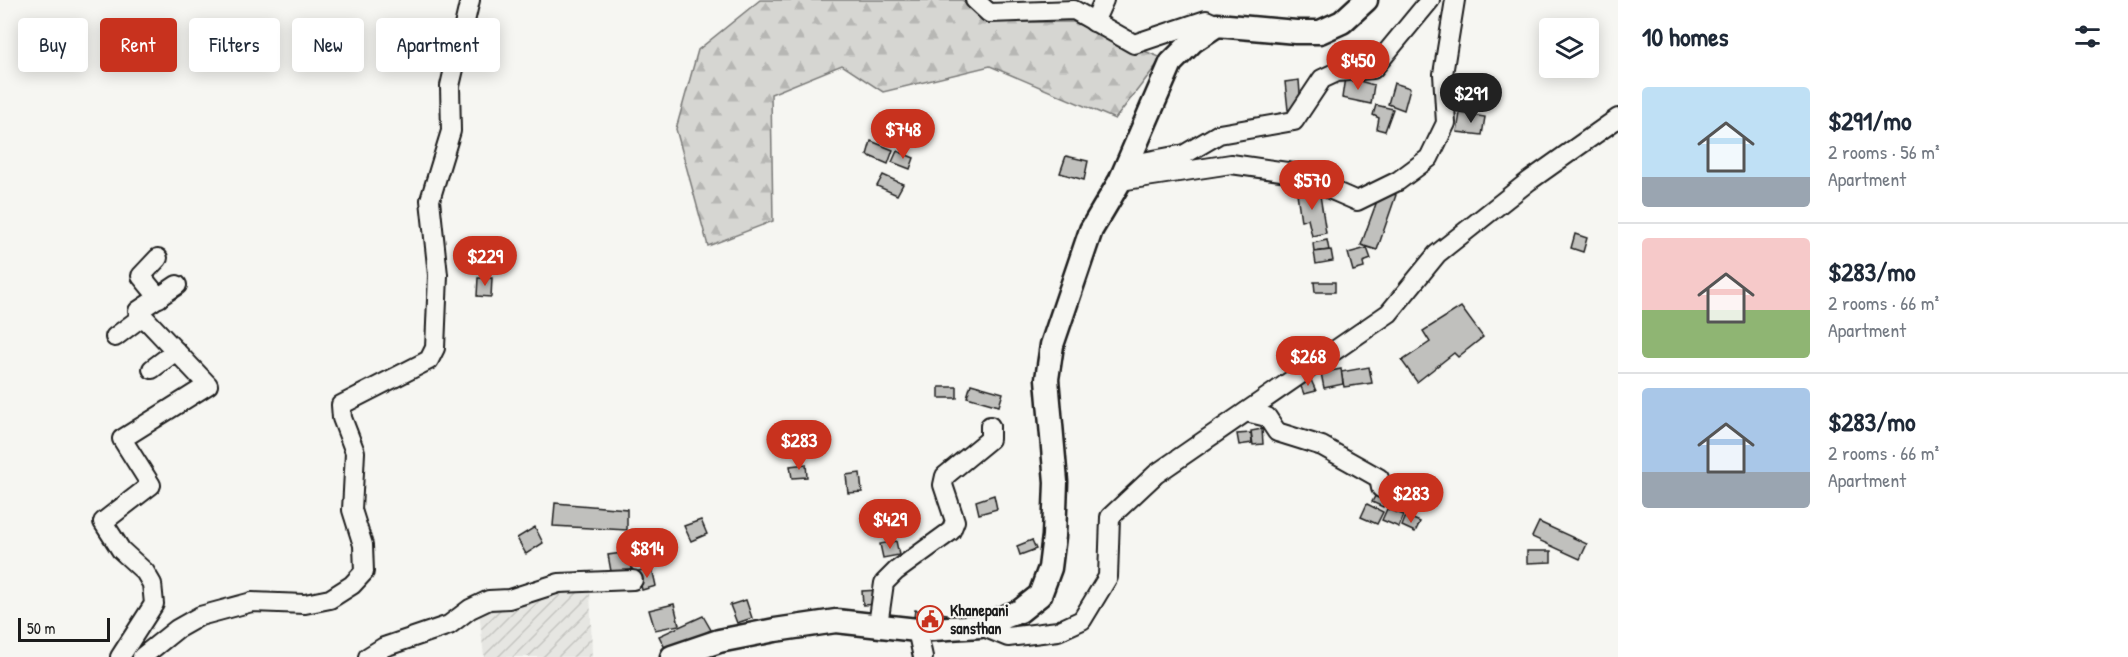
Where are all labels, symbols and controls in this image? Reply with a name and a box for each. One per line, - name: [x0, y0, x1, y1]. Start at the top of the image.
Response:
- chip: Buy: [18, 18, 88, 72]
- chip: Rent: [100, 18, 177, 72]
- chip: Filters: [189, 18, 280, 72]
- chip: New: [292, 18, 364, 72]
- chip: Apartment: [376, 18, 500, 72]
- map controls: [1539, 18, 1599, 78]
- button: layers: [1539, 18, 1599, 78]
- text: 10 homes: [1642, 19, 1729, 54]
- icon: filters: [2071, 20, 2104, 53]
- pin: $450: [1322, 40, 1394, 91]
- text: $450: [1340, 46, 1376, 73]
- pin: $291: [1435, 73, 1507, 124]
- text: $291: [1454, 79, 1488, 106]
- text: $291/mo: [1828, 103, 1912, 138]
- pin: $748: [867, 109, 939, 160]
- icon: home: [1690, 111, 1762, 183]
- text: $748: [885, 115, 921, 142]
- text: 2 rooms · 56 m²: [1828, 138, 1940, 165]
- pin: $570: [1276, 160, 1348, 211]
- text: Apartment: [1828, 165, 1906, 192]
- text: $570: [1293, 166, 1331, 193]
- pin: $229: [449, 236, 521, 287]
- text: $229: [467, 242, 503, 269]
- text: $283/mo: [1828, 254, 1915, 289]
- icon: home: [1690, 262, 1762, 334]
- text: 2 rooms · 66 m²: [1828, 289, 1939, 316]
- text: Apartment: [1828, 316, 1906, 343]
- pin: $268: [1272, 336, 1344, 387]
- text: $268: [1290, 342, 1326, 369]
- text: $283/mo: [1828, 404, 1915, 439]
- icon: home: [1690, 412, 1762, 484]
- pin: $283: [763, 420, 835, 471]
- text: $283: [780, 426, 818, 453]
- text: 2 rooms · 66 m²: [1828, 439, 1939, 466]
- text: Apartment: [1828, 466, 1906, 493]
- pin: $283: [1375, 473, 1447, 524]
- text: $283: [1392, 479, 1430, 506]
- pin: $429: [854, 499, 926, 550]
- text: $429: [873, 505, 907, 532]
- pin: $814: [611, 528, 683, 579]
- text: $814: [630, 534, 664, 561]
- place label: Khanepani sansthan: [950, 599, 1009, 639]
- public building icon: Khanepani sansthan: [915, 604, 945, 634]
- scale bar: [18, 615, 110, 642]
- text: 50 m: [27, 617, 56, 639]

